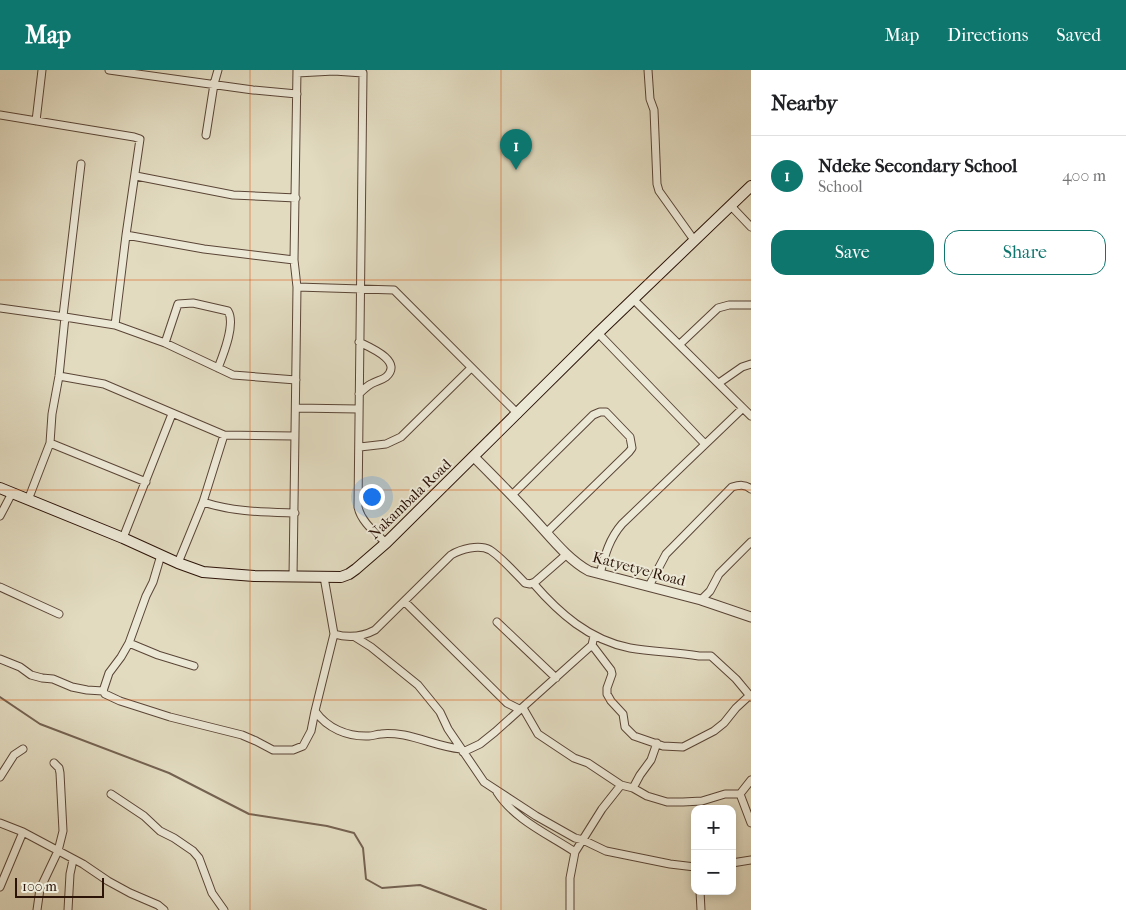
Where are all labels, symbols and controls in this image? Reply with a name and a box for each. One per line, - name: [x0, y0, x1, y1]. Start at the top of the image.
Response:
- text: Map: [25, 21, 71, 49]
- text: Map: [885, 25, 919, 46]
- text: Directions: [947, 25, 1028, 46]
- text: Saved: [1056, 25, 1101, 46]
- text: Nearby: [771, 91, 837, 115]
- pin: 1: [500, 129, 532, 170]
- text: Ndeke Secondary School: [818, 155, 1017, 177]
- text: 1: [784, 166, 790, 185]
- text: 400 m: [1062, 166, 1106, 185]
- text: School: [818, 177, 863, 196]
- button: Save: [771, 230, 934, 275]
- button: Share: [944, 230, 1106, 275]
- street label: Nakambala Road: [365, 455, 456, 543]
- your location: [359, 484, 385, 510]
- street label: Katyetye Road: [591, 548, 688, 590]
- map controls: [691, 805, 736, 895]
- button: +: [691, 805, 736, 850]
- button: −: [691, 850, 736, 895]
- scale bar: [15, 875, 104, 898]
- text: 100 m: [22, 878, 57, 895]

